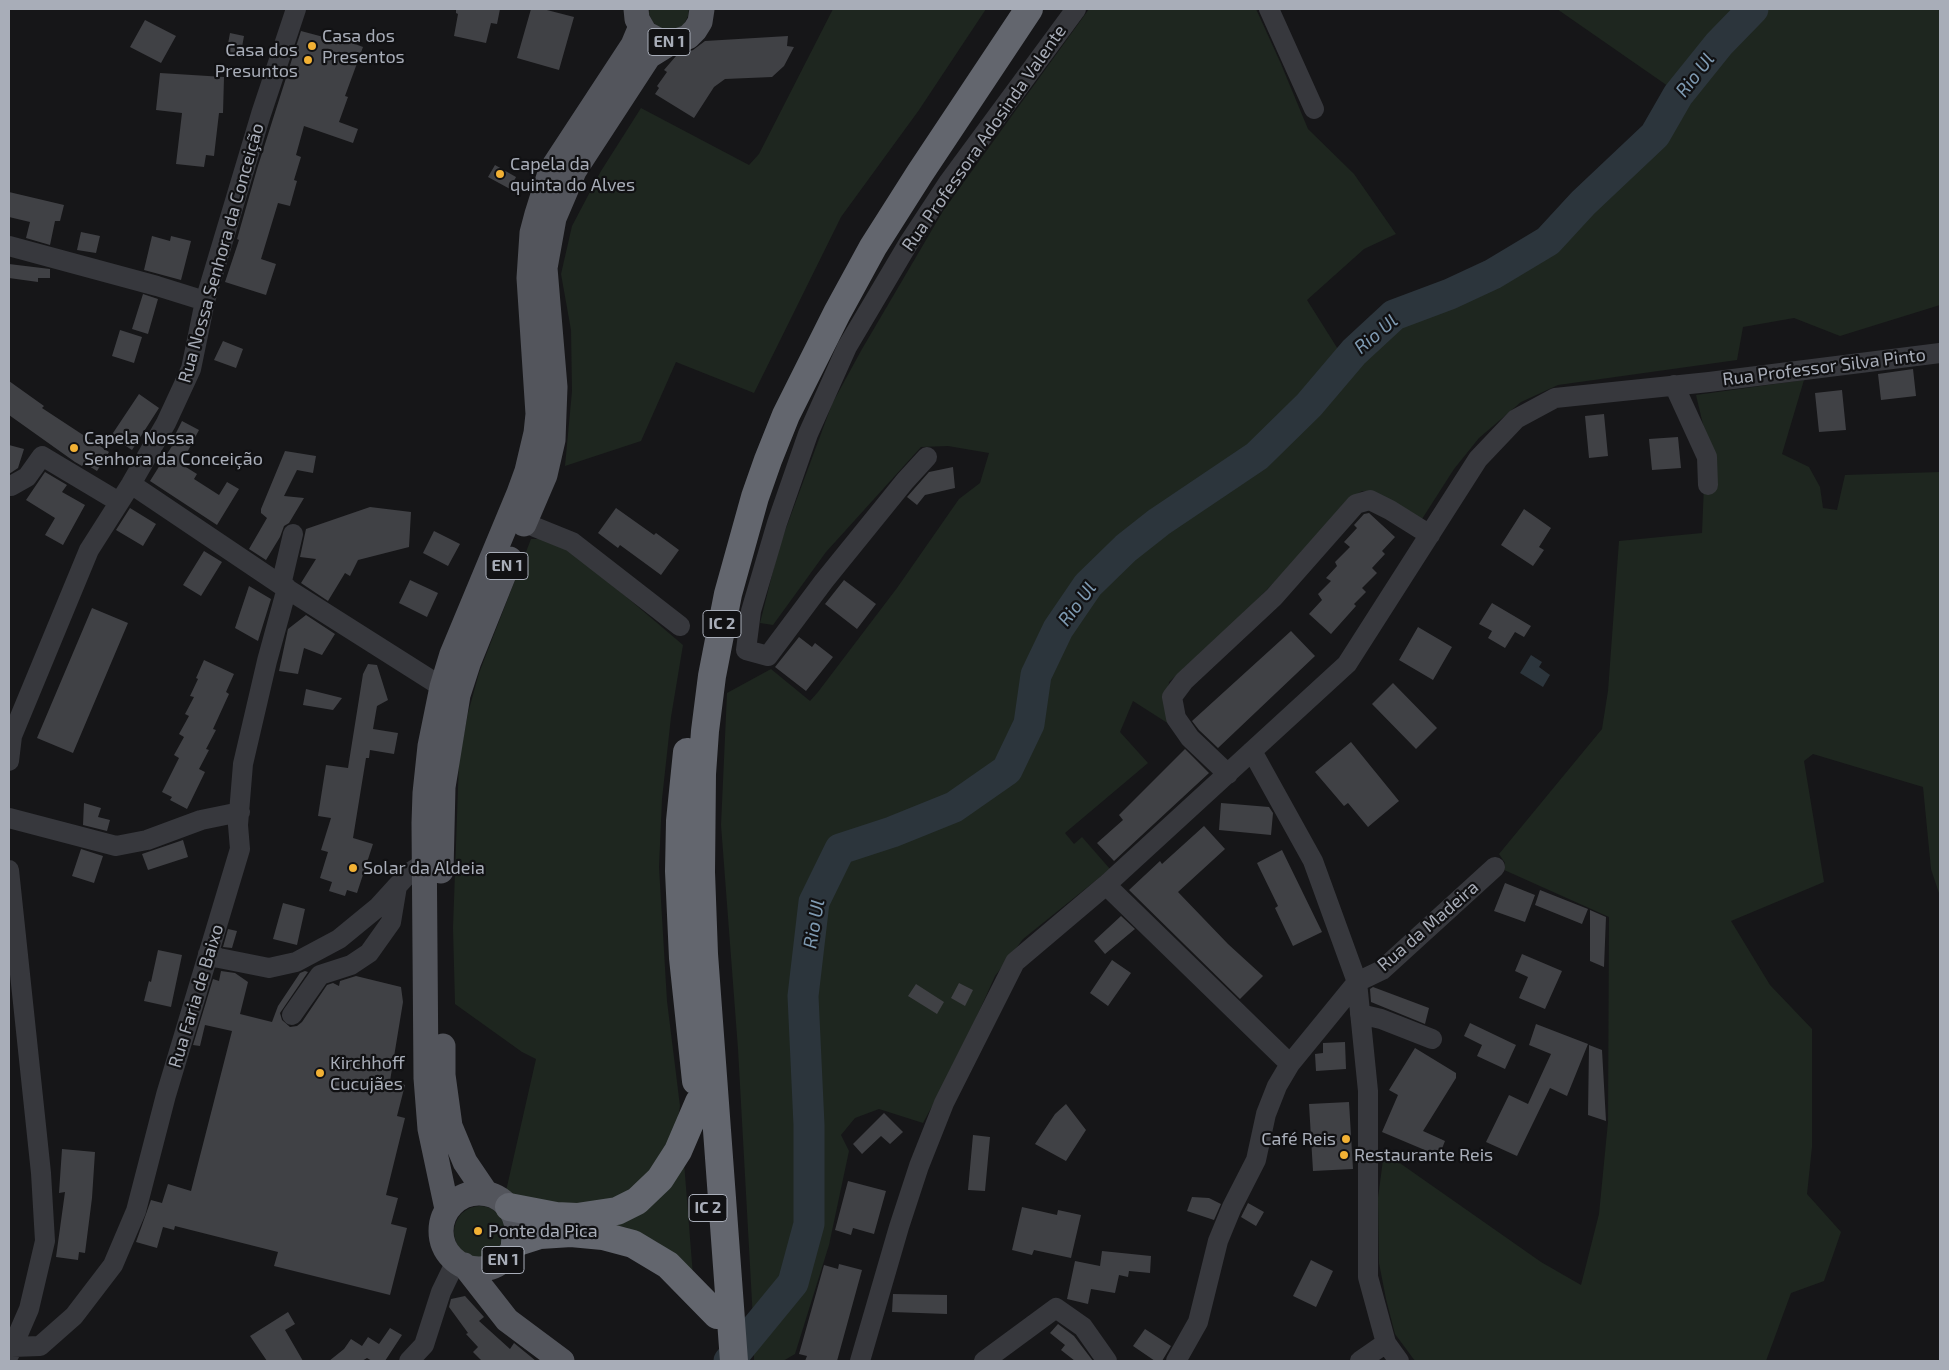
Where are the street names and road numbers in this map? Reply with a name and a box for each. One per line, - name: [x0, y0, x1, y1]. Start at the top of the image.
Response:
- street label: Rua Professora Adosinda Valente: [897, 21, 1071, 255]
- road number: EN 1: [648, 28, 690, 56]
- street label: Rua Nossa Senhora da Conceição: [174, 121, 268, 385]
- street label: Rua Professor Silva Pinto: [1721, 344, 1927, 390]
- road number: EN 1: [486, 552, 528, 580]
- road number: IC 2: [703, 610, 741, 638]
- street label: Rua da Madeira: [1373, 876, 1483, 976]
- street label: Rua Faria de Baixo: [164, 922, 228, 1070]
- road number: IC 2: [689, 1194, 727, 1222]
- road number: EN 1: [482, 1246, 524, 1274]

